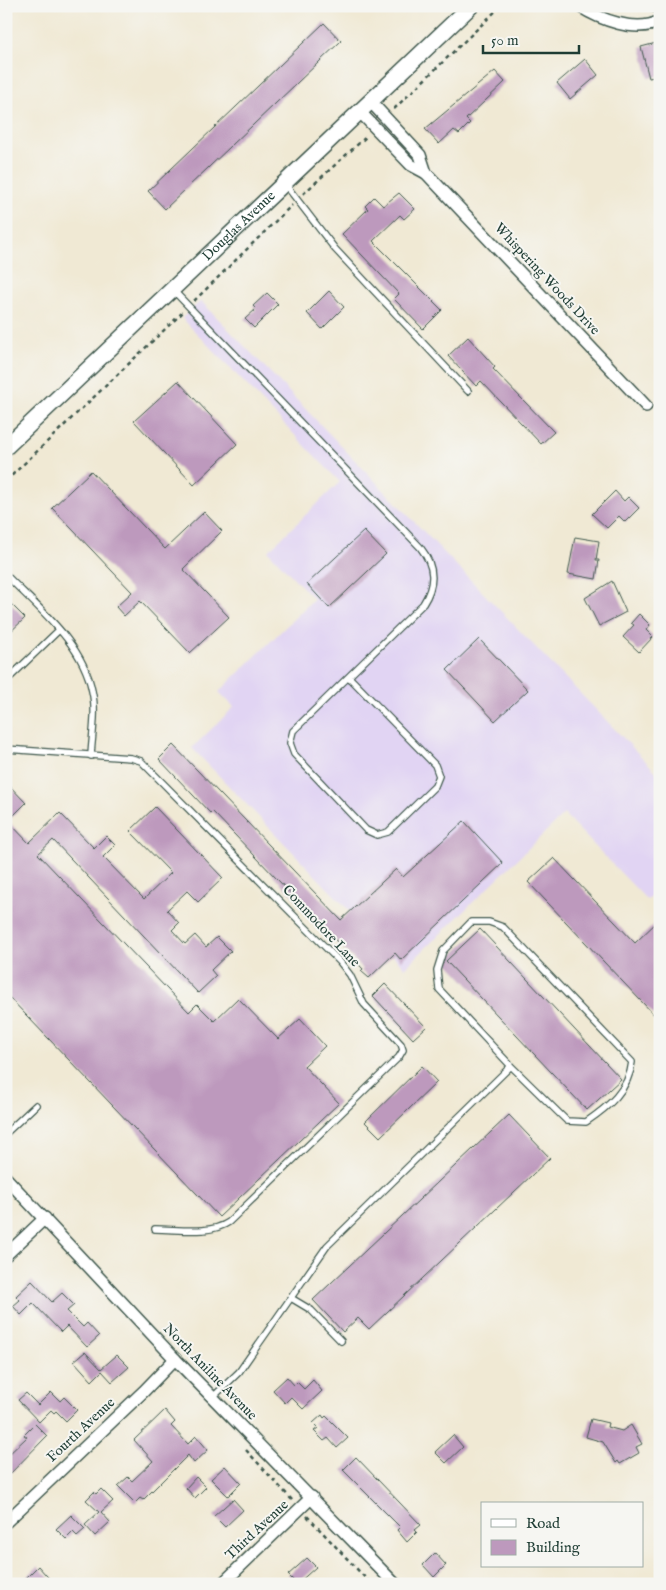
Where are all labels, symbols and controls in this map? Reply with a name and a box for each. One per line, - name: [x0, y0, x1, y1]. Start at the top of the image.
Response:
- scale bar: [483, 22, 580, 54]
- text: 50 m: [491, 31, 519, 50]
- street label: Douglas Avenue: [198, 187, 280, 265]
- street label: Whispering Woods Drive: [490, 219, 604, 339]
- street label: Commodore Lane: [278, 881, 364, 971]
- street label: North Aniline Avenue: [159, 1320, 261, 1425]
- street label: Fourth Avenue: [43, 1393, 119, 1466]
- street label: Third Avenue: [222, 1496, 293, 1564]
- legend: [481, 1502, 644, 1568]
- text: Road: [526, 1514, 561, 1533]
- text: Building: [526, 1538, 581, 1557]

